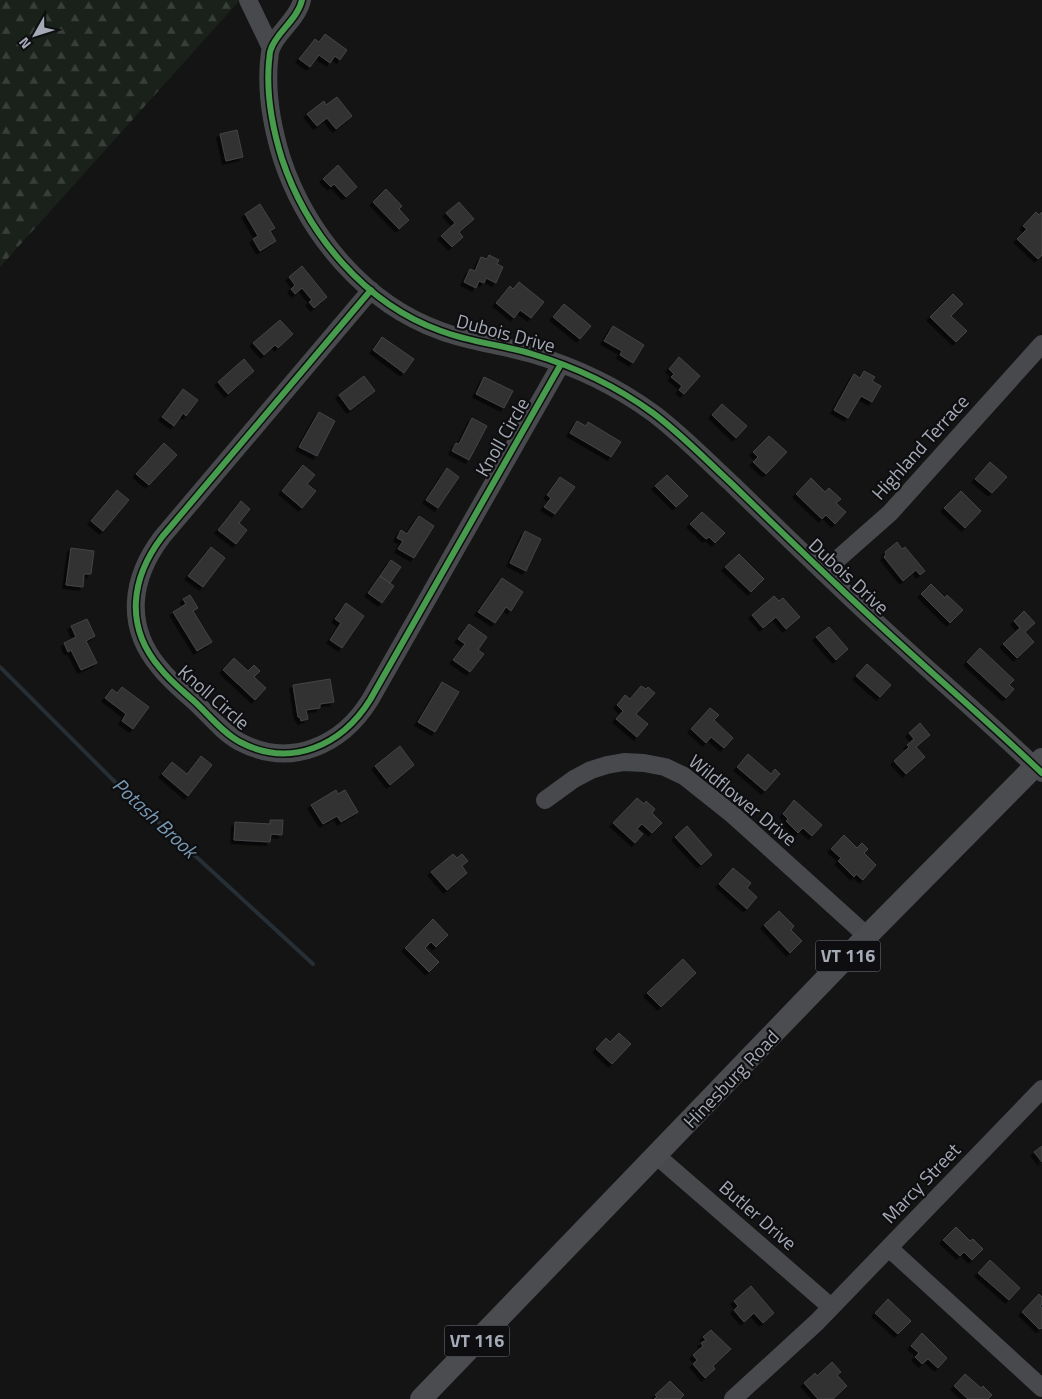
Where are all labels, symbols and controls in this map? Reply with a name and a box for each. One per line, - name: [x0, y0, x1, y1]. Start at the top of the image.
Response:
- north arrow: [10, 10, 60, 60]
- text: N: [13, 33, 36, 54]
- street label: Dubois Drive: [454, 305, 559, 360]
- street label: Highland Terrace: [864, 387, 975, 506]
- street label: Knoll Circle: [467, 392, 536, 482]
- street label: Dubois Drive: [802, 531, 896, 621]
- street label: Knoll Circle: [172, 657, 257, 736]
- street label: Wildflower Drive: [683, 747, 804, 853]
- water label: Potash Brook: [106, 770, 206, 867]
- road number: VT 116: [816, 940, 880, 971]
- street label: Hinesburg Road: [676, 1023, 785, 1134]
- street label: Marcy Street: [875, 1135, 967, 1230]
- street label: Butler Drive: [713, 1173, 804, 1257]
- road number: VT 116: [444, 1325, 510, 1356]

